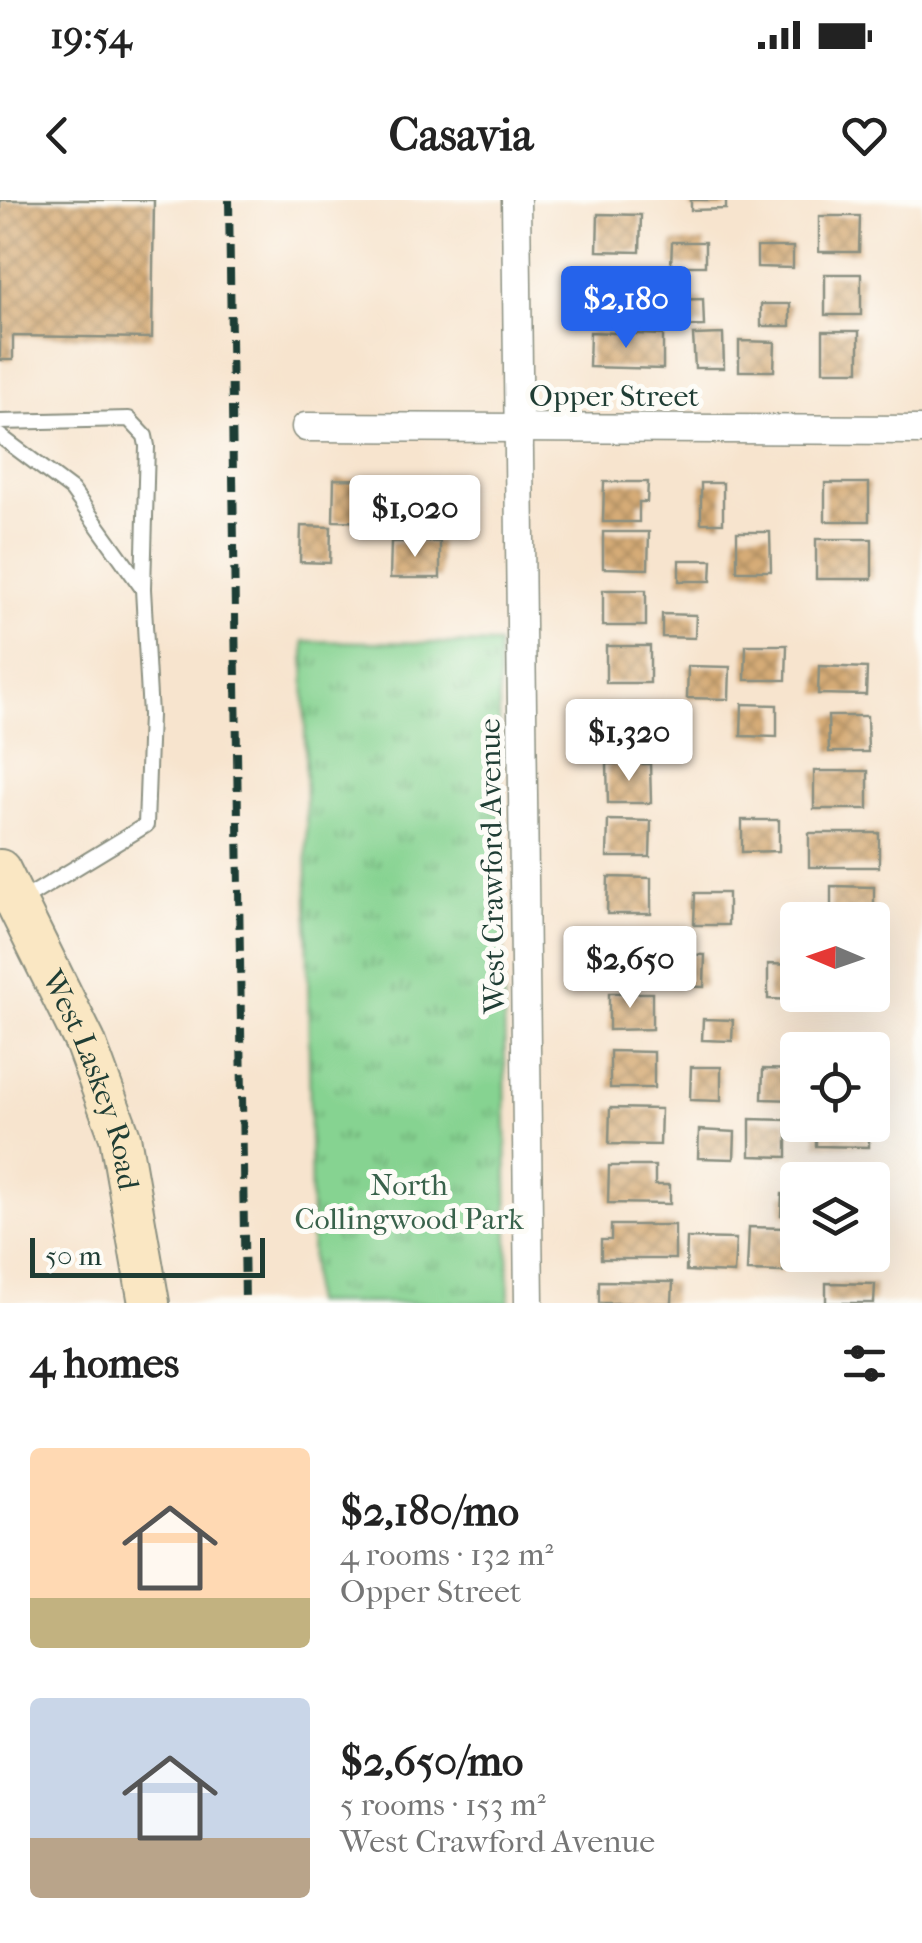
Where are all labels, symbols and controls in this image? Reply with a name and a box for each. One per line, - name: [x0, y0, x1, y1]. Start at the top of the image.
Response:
- text: 19:54: [50, 13, 132, 58]
- icon: back: [30, 108, 85, 163]
- icon: heart: [837, 108, 892, 163]
- text: Casavia: [389, 109, 533, 162]
- pin: $2,180: [545, 266, 707, 351]
- text: $2,180: [583, 280, 669, 317]
- street label: Opper Street: [529, 379, 699, 414]
- pin: $1,020: [334, 475, 496, 560]
- text: $1,020: [371, 489, 459, 526]
- pin: $1,320: [548, 699, 710, 784]
- text: $1,320: [588, 713, 670, 750]
- street label: West Crawford Avenue: [472, 718, 513, 1015]
- north arrow: [780, 902, 890, 1012]
- map controls: [780, 902, 890, 1272]
- pin: $2,650: [549, 926, 711, 1011]
- text: $2,650: [585, 940, 675, 977]
- street label: West Laskey Road: [34, 964, 146, 1193]
- button: locate: [780, 1032, 890, 1142]
- button: layers: [780, 1162, 890, 1272]
- park label: North Collingwood Park: [294, 1168, 524, 1237]
- scale bar: [30, 1233, 265, 1278]
- text: 50 m: [45, 1239, 102, 1272]
- icon: filters: [837, 1336, 892, 1391]
- text: 4 homes: [30, 1339, 179, 1388]
- text: $2,180/mo: [340, 1487, 519, 1536]
- icon: home: [110, 1488, 230, 1608]
- text: 4 rooms · 132 m²: [340, 1536, 554, 1573]
- text: Opper Street: [340, 1573, 521, 1610]
- text: $2,650/mo: [340, 1737, 523, 1786]
- icon: home: [110, 1738, 230, 1858]
- text: 5 rooms · 153 m²: [340, 1786, 546, 1823]
- text: West Crawford Avenue: [340, 1823, 655, 1860]

